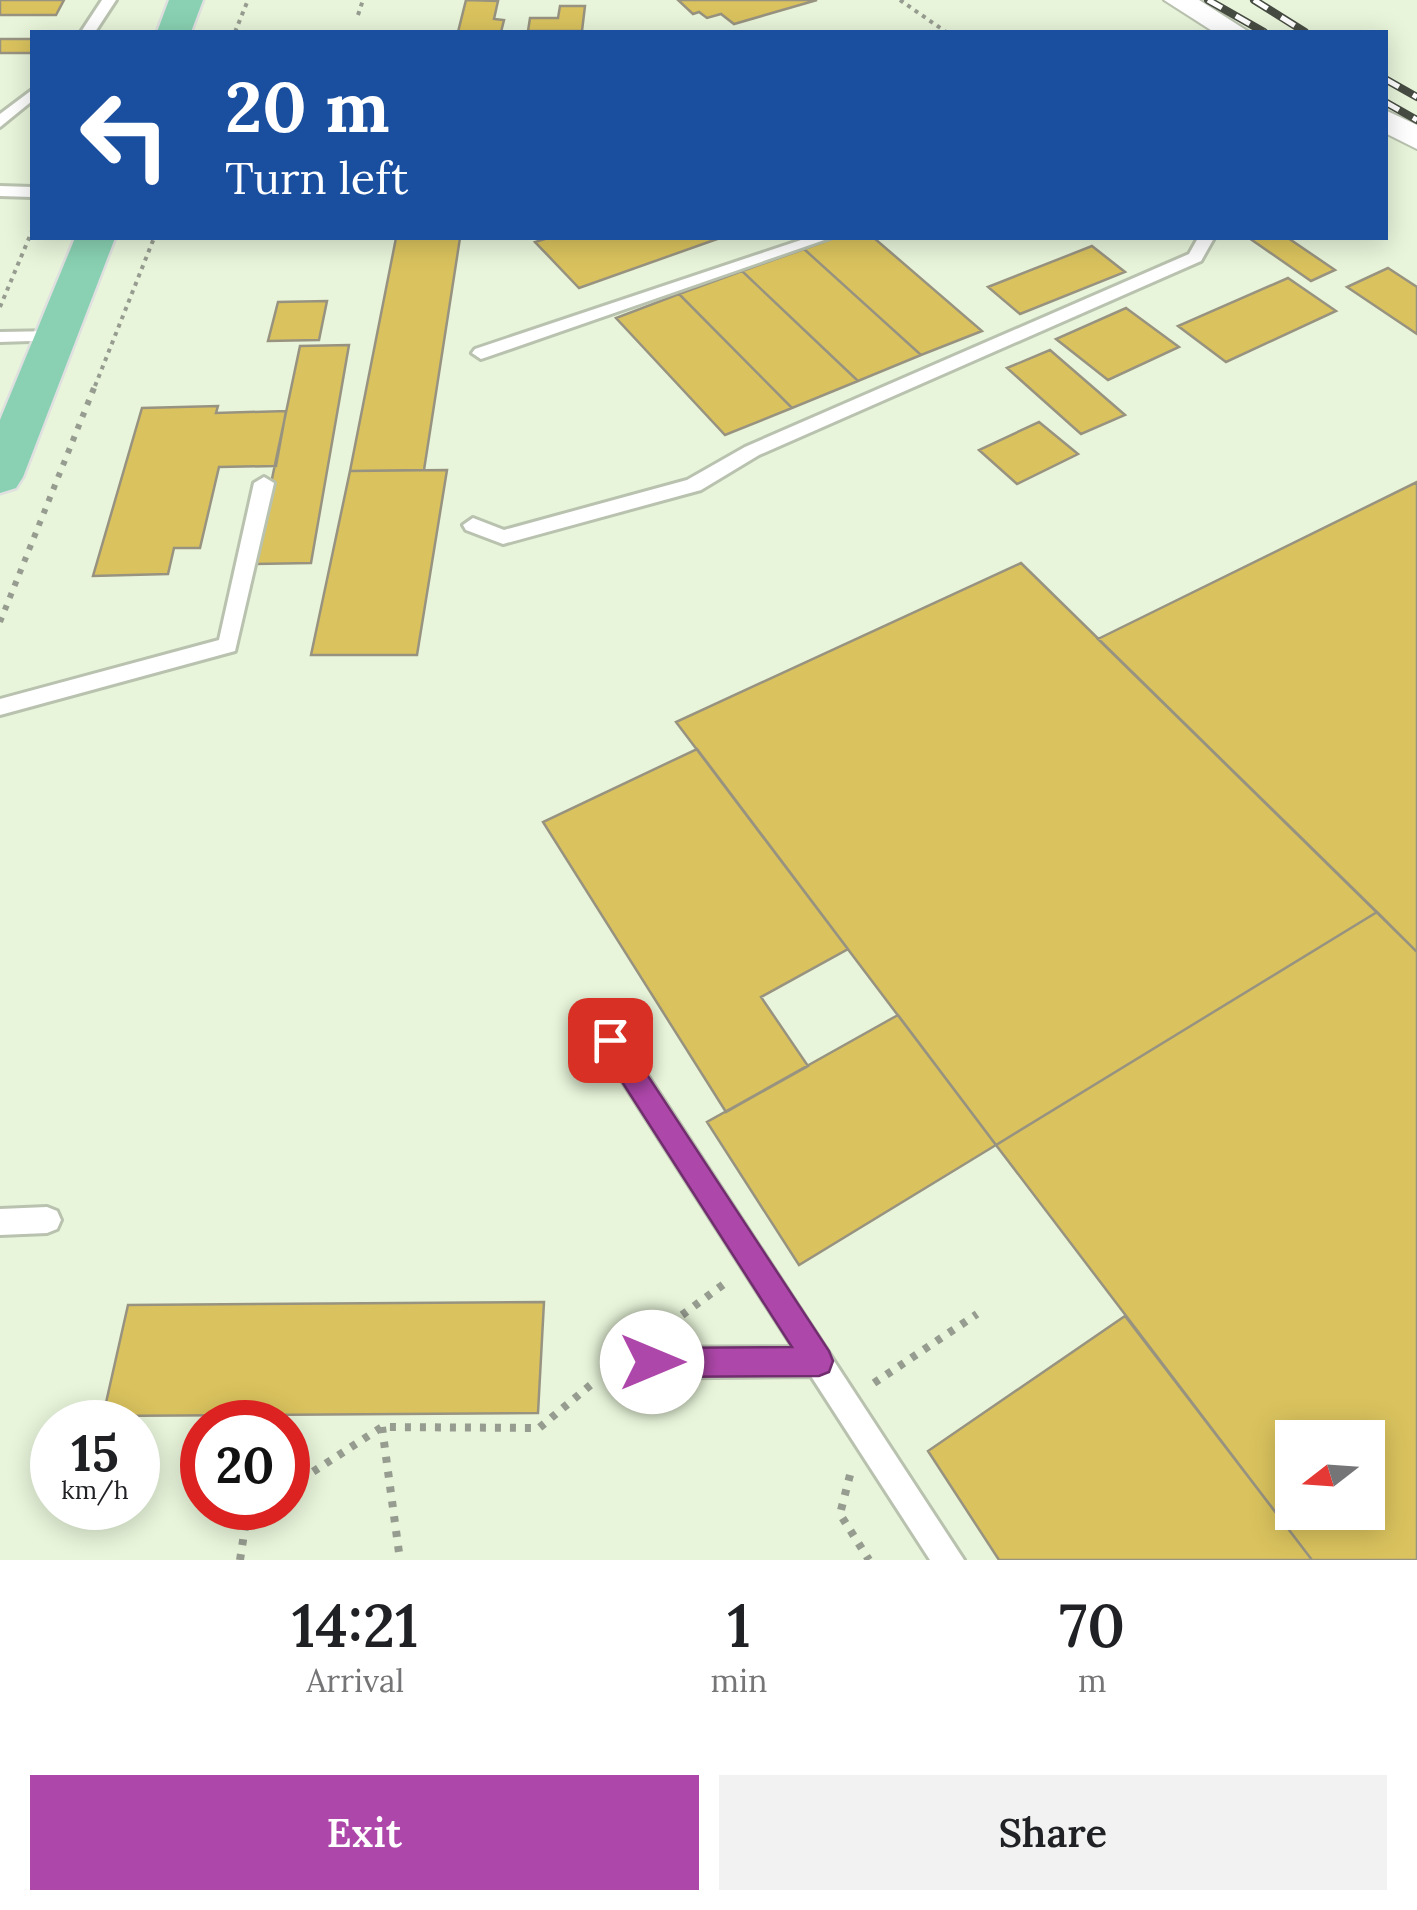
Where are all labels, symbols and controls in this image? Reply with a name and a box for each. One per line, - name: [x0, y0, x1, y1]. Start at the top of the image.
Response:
- text: 20 m: [225, 62, 390, 151]
- icon: left: [60, 70, 190, 200]
- text: Turn left: [225, 149, 408, 206]
- pin: [568, 998, 653, 1083]
- icon: arrive: [583, 1013, 638, 1068]
- position arrow: [600, 1310, 704, 1414]
- speed limit sign: 20: [180, 1400, 310, 1530]
- north arrow: [1275, 1420, 1385, 1530]
- map controls: [1275, 1420, 1385, 1530]
- text: 15: [71, 1421, 119, 1485]
- text: km/h: [61, 1474, 129, 1506]
- text: 14:21: [292, 1587, 419, 1663]
- text: 1: [727, 1587, 751, 1663]
- text: 70: [1059, 1587, 1125, 1663]
- text: Arrival: [306, 1660, 404, 1701]
- text: min: [710, 1660, 767, 1701]
- text: m: [1078, 1660, 1107, 1701]
- button: Exit: [30, 1775, 699, 1890]
- button: Share: [719, 1775, 1387, 1890]

